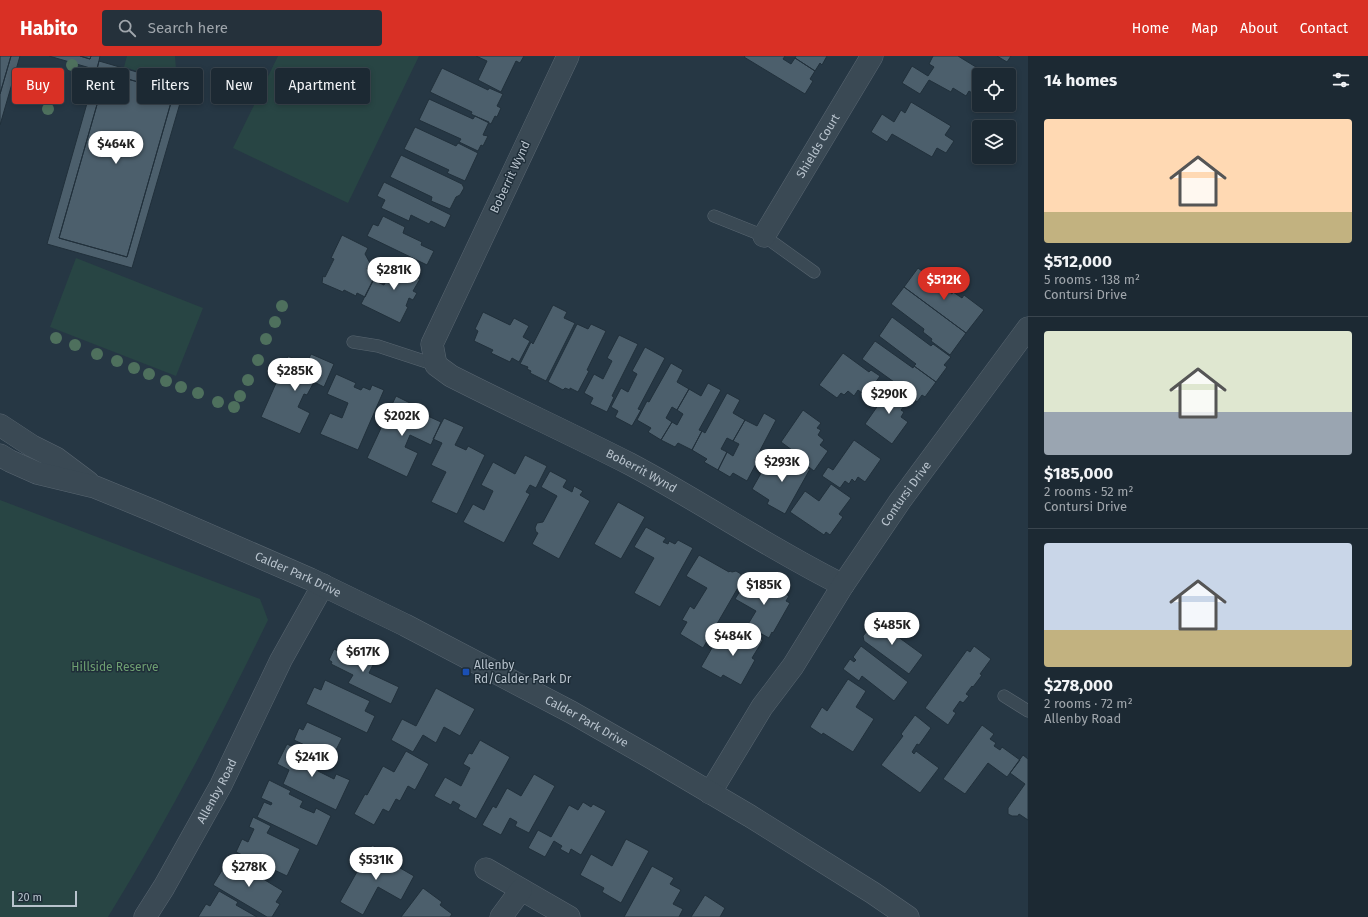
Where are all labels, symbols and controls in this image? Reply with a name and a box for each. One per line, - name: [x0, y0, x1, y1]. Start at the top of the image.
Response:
- search box: [102, 10, 382, 46]
- text: Habito: [20, 17, 78, 40]
- icon: search: [116, 17, 138, 39]
- text: Search here: [148, 19, 228, 37]
- text: Home: [1132, 20, 1169, 37]
- text: Map: [1191, 20, 1218, 37]
- text: About: [1240, 20, 1278, 37]
- text: Contact: [1300, 20, 1348, 37]
- chip: Buy: [12, 68, 64, 104]
- chip: Rent: [72, 68, 129, 104]
- chip: Filters: [137, 68, 203, 104]
- chip: New: [211, 68, 267, 104]
- chip: Apartment: [275, 68, 370, 104]
- map controls: [972, 68, 1016, 164]
- button: locate: [972, 68, 1016, 112]
- icon: filters: [1330, 69, 1352, 91]
- text: 14 homes: [1044, 70, 1117, 91]
- street label: Shields Court: [793, 111, 843, 181]
- button: layers: [972, 120, 1016, 164]
- pin: $464K: [88, 131, 144, 165]
- text: $464K: [97, 136, 135, 151]
- street label: Boberrit Wynd: [487, 139, 533, 215]
- icon: home: [1162, 145, 1234, 217]
- text: $512,000: [1044, 251, 1112, 272]
- pin: $281K: [366, 257, 422, 291]
- text: $281K: [376, 262, 412, 277]
- pin: $512K: [916, 267, 972, 301]
- text: $512K: [927, 272, 961, 287]
- text: 5 rooms · 138 m²: [1044, 272, 1140, 287]
- text: Contursi Drive: [1044, 287, 1127, 302]
- icon: home: [1162, 357, 1234, 429]
- pin: $285K: [267, 358, 323, 392]
- text: $285K: [277, 363, 313, 378]
- pin: $290K: [861, 381, 917, 415]
- text: $290K: [871, 386, 907, 401]
- pin: $202K: [374, 403, 430, 437]
- text: $202K: [384, 408, 420, 423]
- street label: Boberrit Wynd: [604, 446, 679, 495]
- pin: $293K: [754, 449, 810, 483]
- text: $293K: [764, 454, 800, 469]
- street label: Contursi Drive: [878, 458, 934, 529]
- text: $185,000: [1044, 463, 1113, 484]
- text: 2 rooms · 52 m²: [1044, 484, 1133, 499]
- text: Contursi Drive: [1044, 499, 1127, 514]
- street label: Calder Park Drive: [253, 549, 343, 600]
- icon: home: [1162, 569, 1234, 641]
- pin: $185K: [736, 572, 792, 606]
- text: $185K: [746, 577, 782, 592]
- pin: $485K: [864, 612, 920, 646]
- text: $485K: [873, 617, 911, 632]
- pin: $484K: [705, 623, 761, 657]
- text: $484K: [714, 628, 752, 643]
- pin: $617K: [335, 639, 391, 673]
- text: $617K: [346, 644, 380, 659]
- place label: Allenby Rd/Calder Park Dr: [474, 658, 572, 686]
- park label: Hillside Reserve: [71, 660, 159, 674]
- marker: Allenby Rd/Calder Park Dr: [461, 667, 471, 677]
- text: $278,000: [1044, 675, 1113, 696]
- street label: Calder Park Drive: [543, 693, 631, 750]
- text: 2 rooms · 72 m²: [1044, 696, 1133, 711]
- text: Allenby Road: [1044, 711, 1121, 726]
- pin: $241K: [284, 744, 340, 778]
- text: $241K: [295, 749, 329, 764]
- street label: Allenby Road: [194, 756, 240, 826]
- pin: $531K: [348, 847, 404, 881]
- text: $531K: [359, 852, 393, 867]
- pin: $278K: [221, 854, 277, 888]
- text: $278K: [231, 859, 267, 874]
- scale bar: [12, 889, 77, 908]
- text: 20 m: [18, 891, 42, 904]

